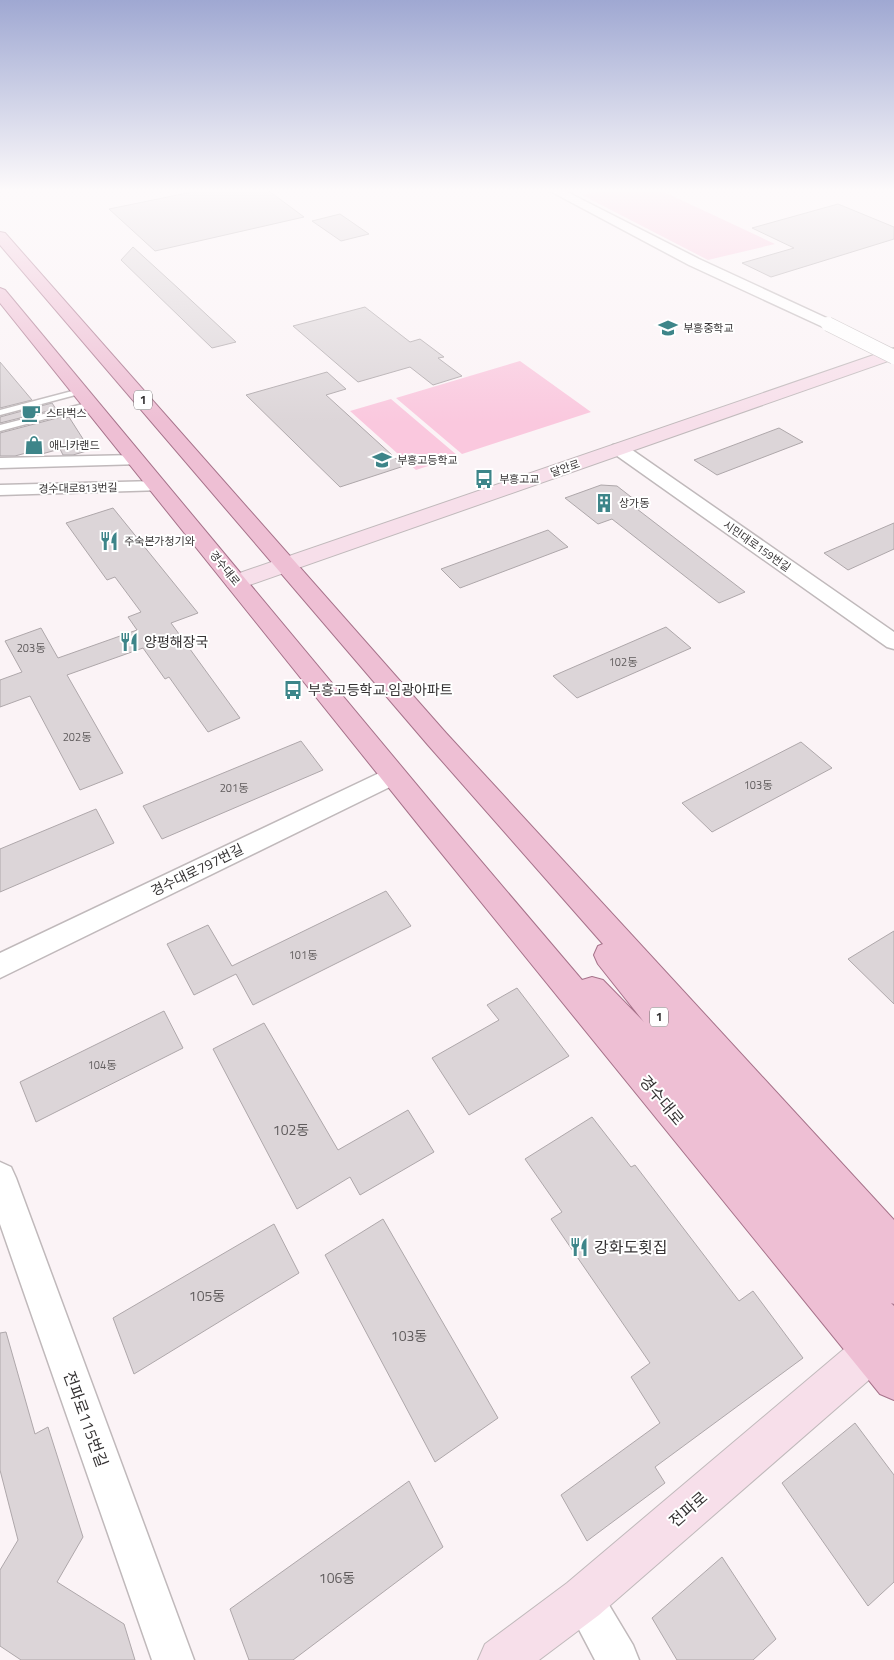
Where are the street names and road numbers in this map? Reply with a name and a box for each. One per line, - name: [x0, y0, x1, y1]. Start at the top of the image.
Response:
- road number: 1: [134, 390, 152, 410]
- street label: 달안로: [548, 455, 582, 481]
- street label: 경수대로813번길: [38, 479, 118, 497]
- street label: 시민대로159번길: [720, 517, 794, 575]
- street label: 경수대로: [206, 547, 244, 589]
- street label: 경수대로797번길: [147, 838, 247, 901]
- road number: 1: [650, 1008, 668, 1026]
- street label: 경수대로: [634, 1070, 690, 1130]
- street label: 전파로115번길: [58, 1368, 114, 1470]
- street label: 전파로: [663, 1485, 713, 1533]

